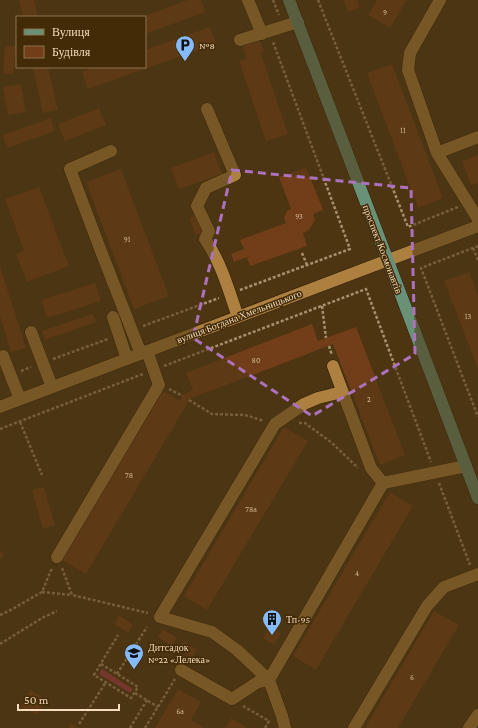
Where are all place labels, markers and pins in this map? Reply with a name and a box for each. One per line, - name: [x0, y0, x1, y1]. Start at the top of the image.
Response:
- parking icon: №8: [174, 34, 196, 62]
- place label: №8: [199, 40, 215, 51]
- building icon: Тп-95: [261, 608, 283, 636]
- place label: Тп-95: [286, 614, 311, 625]
- school or university icon: Дитсадок №22 «Лелека»: [123, 642, 145, 670]
- place label: Дитсадок №22 «Лелека»: [148, 642, 210, 665]

